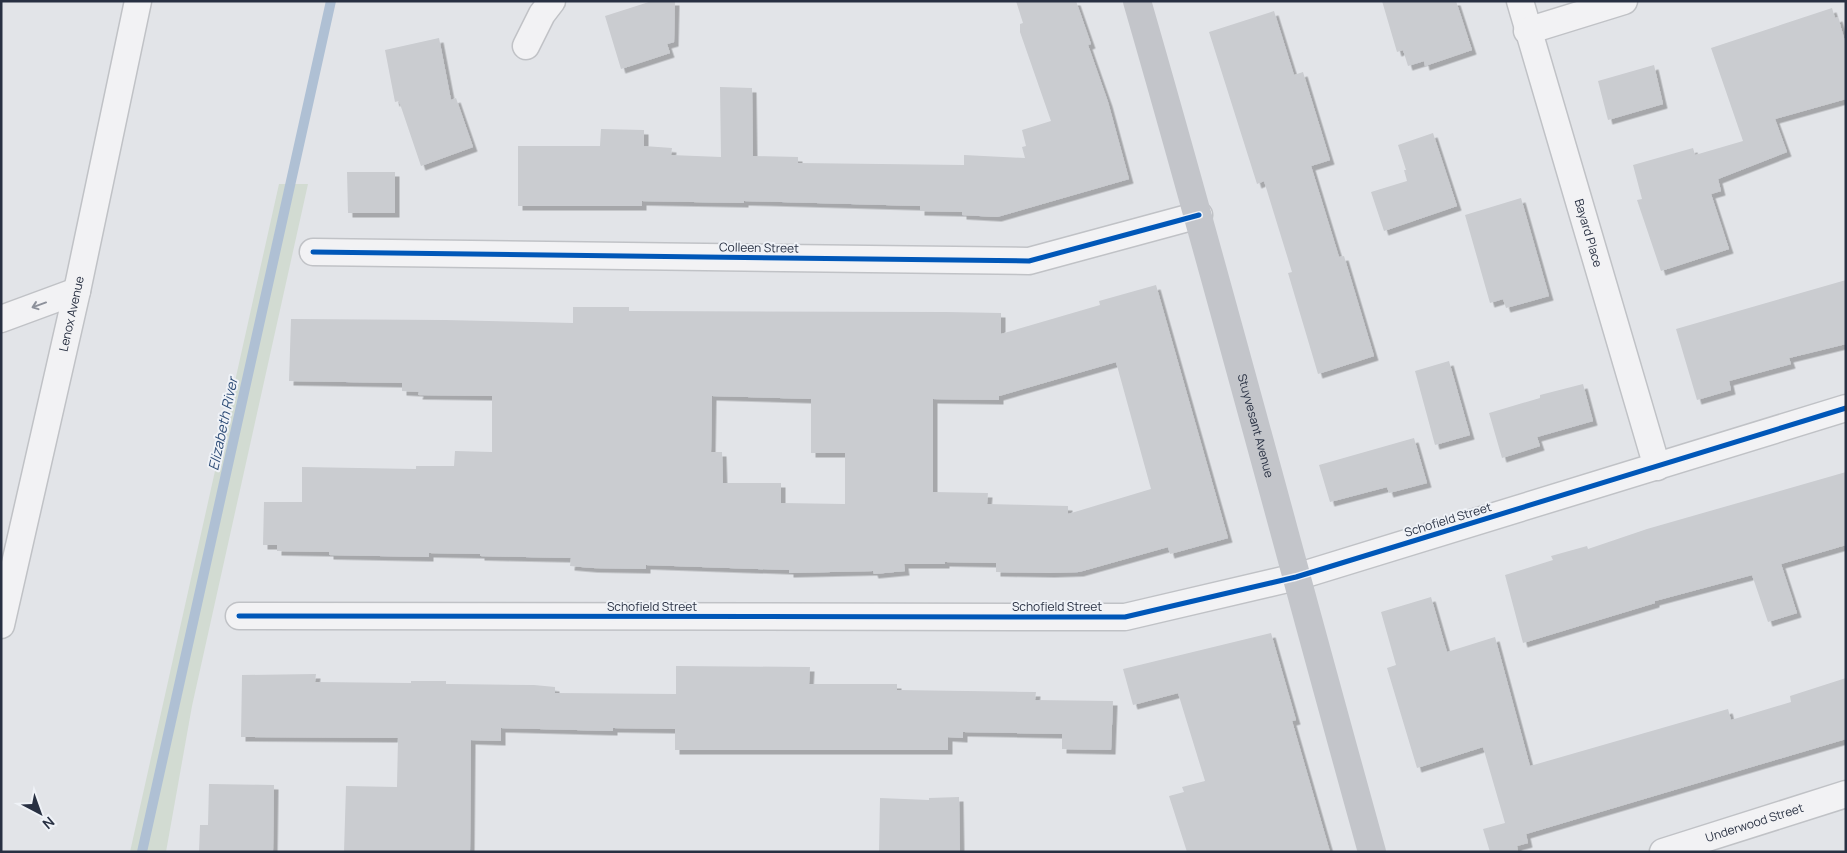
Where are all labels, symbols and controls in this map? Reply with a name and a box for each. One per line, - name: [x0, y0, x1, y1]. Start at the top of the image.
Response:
- street label: Bayard Place: [1571, 197, 1607, 269]
- street label: Colleen Street: [719, 238, 799, 257]
- street label: Lenox Avenue: [54, 275, 88, 353]
- one-way arrow: [32, 301, 47, 310]
- street label: Stuyvesant Avenue: [1234, 372, 1278, 480]
- water label: Elizabeth River: [203, 374, 242, 472]
- street label: Schofield Street: [1402, 498, 1494, 541]
- street label: Schofield Street: [607, 598, 697, 615]
- street label: Schofield Street: [1012, 598, 1102, 615]
- north arrow: [15, 788, 65, 838]
- street label: Underwood Street: [1703, 799, 1806, 846]
- text: N: [39, 813, 59, 834]

